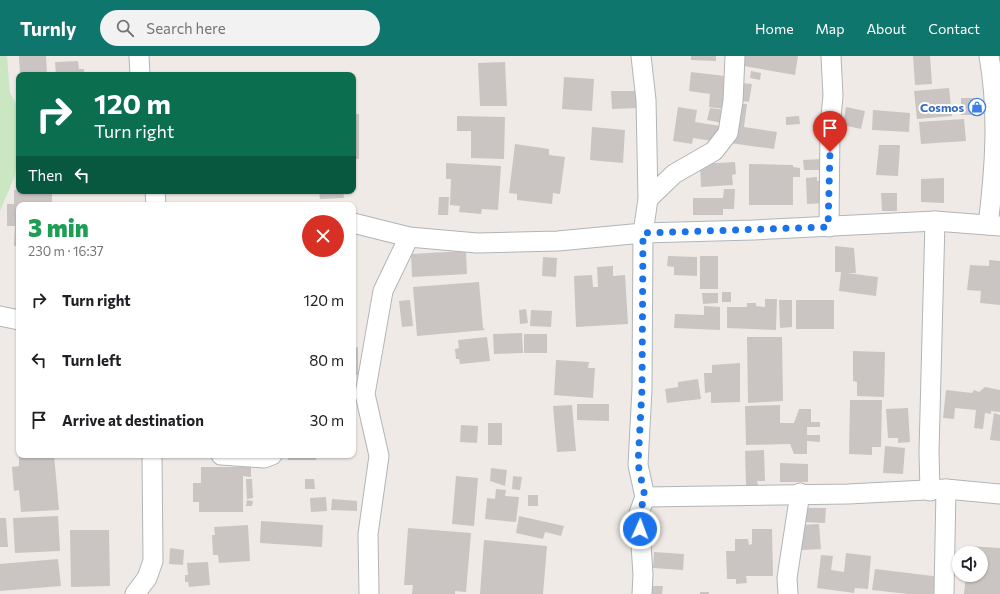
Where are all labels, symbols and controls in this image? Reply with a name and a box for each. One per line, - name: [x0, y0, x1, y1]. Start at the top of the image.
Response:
- search box: [100, 10, 380, 46]
- text: Turnly: [20, 17, 76, 40]
- icon: search: [114, 17, 136, 39]
- text: Search here: [146, 19, 226, 37]
- text: Home: [755, 20, 794, 37]
- text: Map: [816, 20, 844, 37]
- text: About: [866, 20, 906, 37]
- text: Contact: [928, 20, 980, 37]
- text: 120 m: [94, 86, 171, 120]
- icon: right: [28, 88, 80, 140]
- shop icon: Cosmos: [967, 97, 987, 117]
- place label: Cosmos: [920, 100, 964, 114]
- pin: [813, 111, 847, 152]
- icon: arrive: [819, 117, 841, 139]
- text: Turn right: [94, 120, 174, 142]
- icon: left: [71, 164, 93, 186]
- text: Then: [28, 166, 63, 184]
- text: 3 min: [28, 213, 89, 242]
- button: close: [302, 215, 344, 257]
- text: 230 m · 16:37: [28, 243, 104, 259]
- icon: right: [28, 289, 50, 311]
- text: Turn right: [62, 291, 131, 309]
- text: 120 m: [304, 291, 344, 309]
- icon: left: [28, 349, 50, 371]
- text: Turn left: [62, 351, 121, 369]
- text: 80 m: [309, 351, 344, 369]
- icon: arrive: [28, 409, 50, 431]
- text: Arrive at destination: [62, 411, 204, 429]
- text: 30 m: [310, 411, 344, 429]
- position arrow: [619, 508, 661, 550]
- map controls: [952, 546, 988, 582]
- button: sound: [952, 546, 988, 582]

